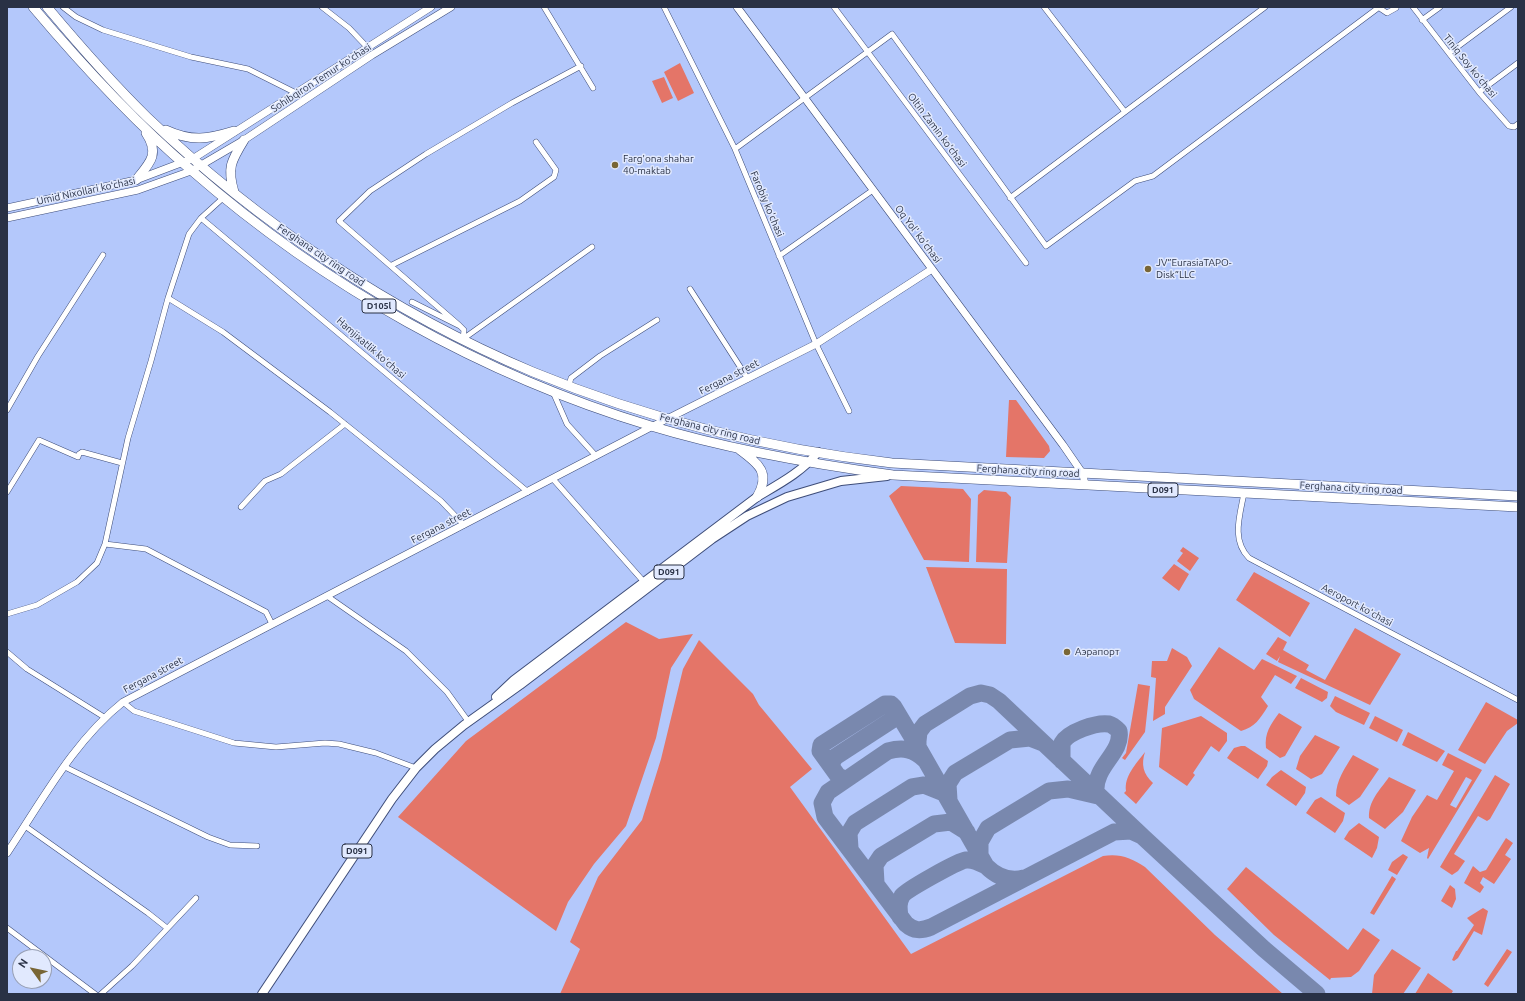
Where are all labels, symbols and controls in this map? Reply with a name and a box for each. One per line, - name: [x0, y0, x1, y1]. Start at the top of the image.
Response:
- street label: Tiniq Soy koʻchasi: [1441, 32, 1499, 100]
- street label: Sohibqiron Temur koʻchasi: [269, 41, 373, 115]
- street label: Oltin Zamin koʻchasi: [905, 91, 969, 169]
- place label: Farg'ona shahar 40-maktab: [623, 153, 694, 176]
- marker: Farg'ona shahar 40-maktab: [610, 160, 620, 170]
- street label: Farobiy ko'chasi: [748, 169, 786, 239]
- street label: Umid Nixollari koʻchasi: [36, 175, 136, 207]
- street label: Oq Yol' ko'chasi: [892, 203, 944, 265]
- street label: Ferghana city ring road: [275, 221, 367, 289]
- place label: JV”EurasiaTAPO- Disk”LLC: [1156, 257, 1232, 280]
- marker: JV”EurasiaTAPO- Disk”LLC: [1143, 264, 1153, 274]
- road number: D105l: [362, 299, 396, 313]
- street label: Hamjixatlik koʻchasi: [334, 315, 408, 381]
- street label: Fergana street: [697, 357, 761, 397]
- street label: Ferghana city ring road: [659, 411, 761, 447]
- street label: Ferghana city ring road: [976, 462, 1080, 480]
- street label: Ferghana city ring road: [1299, 479, 1403, 497]
- road number: D091: [1148, 483, 1178, 497]
- street label: Fergana street: [409, 506, 473, 546]
- road number: D091: [654, 565, 684, 579]
- street label: Aeroport koʻchasi: [1320, 581, 1394, 629]
- place label: Аэрапорт: [1075, 646, 1119, 658]
- marker: Аэрапорт: [1062, 647, 1072, 657]
- street label: Fergana street: [121, 654, 185, 696]
- road number: D091: [342, 844, 372, 858]
- north arrow: [12, 949, 52, 989]
- text: N: [16, 956, 30, 970]

